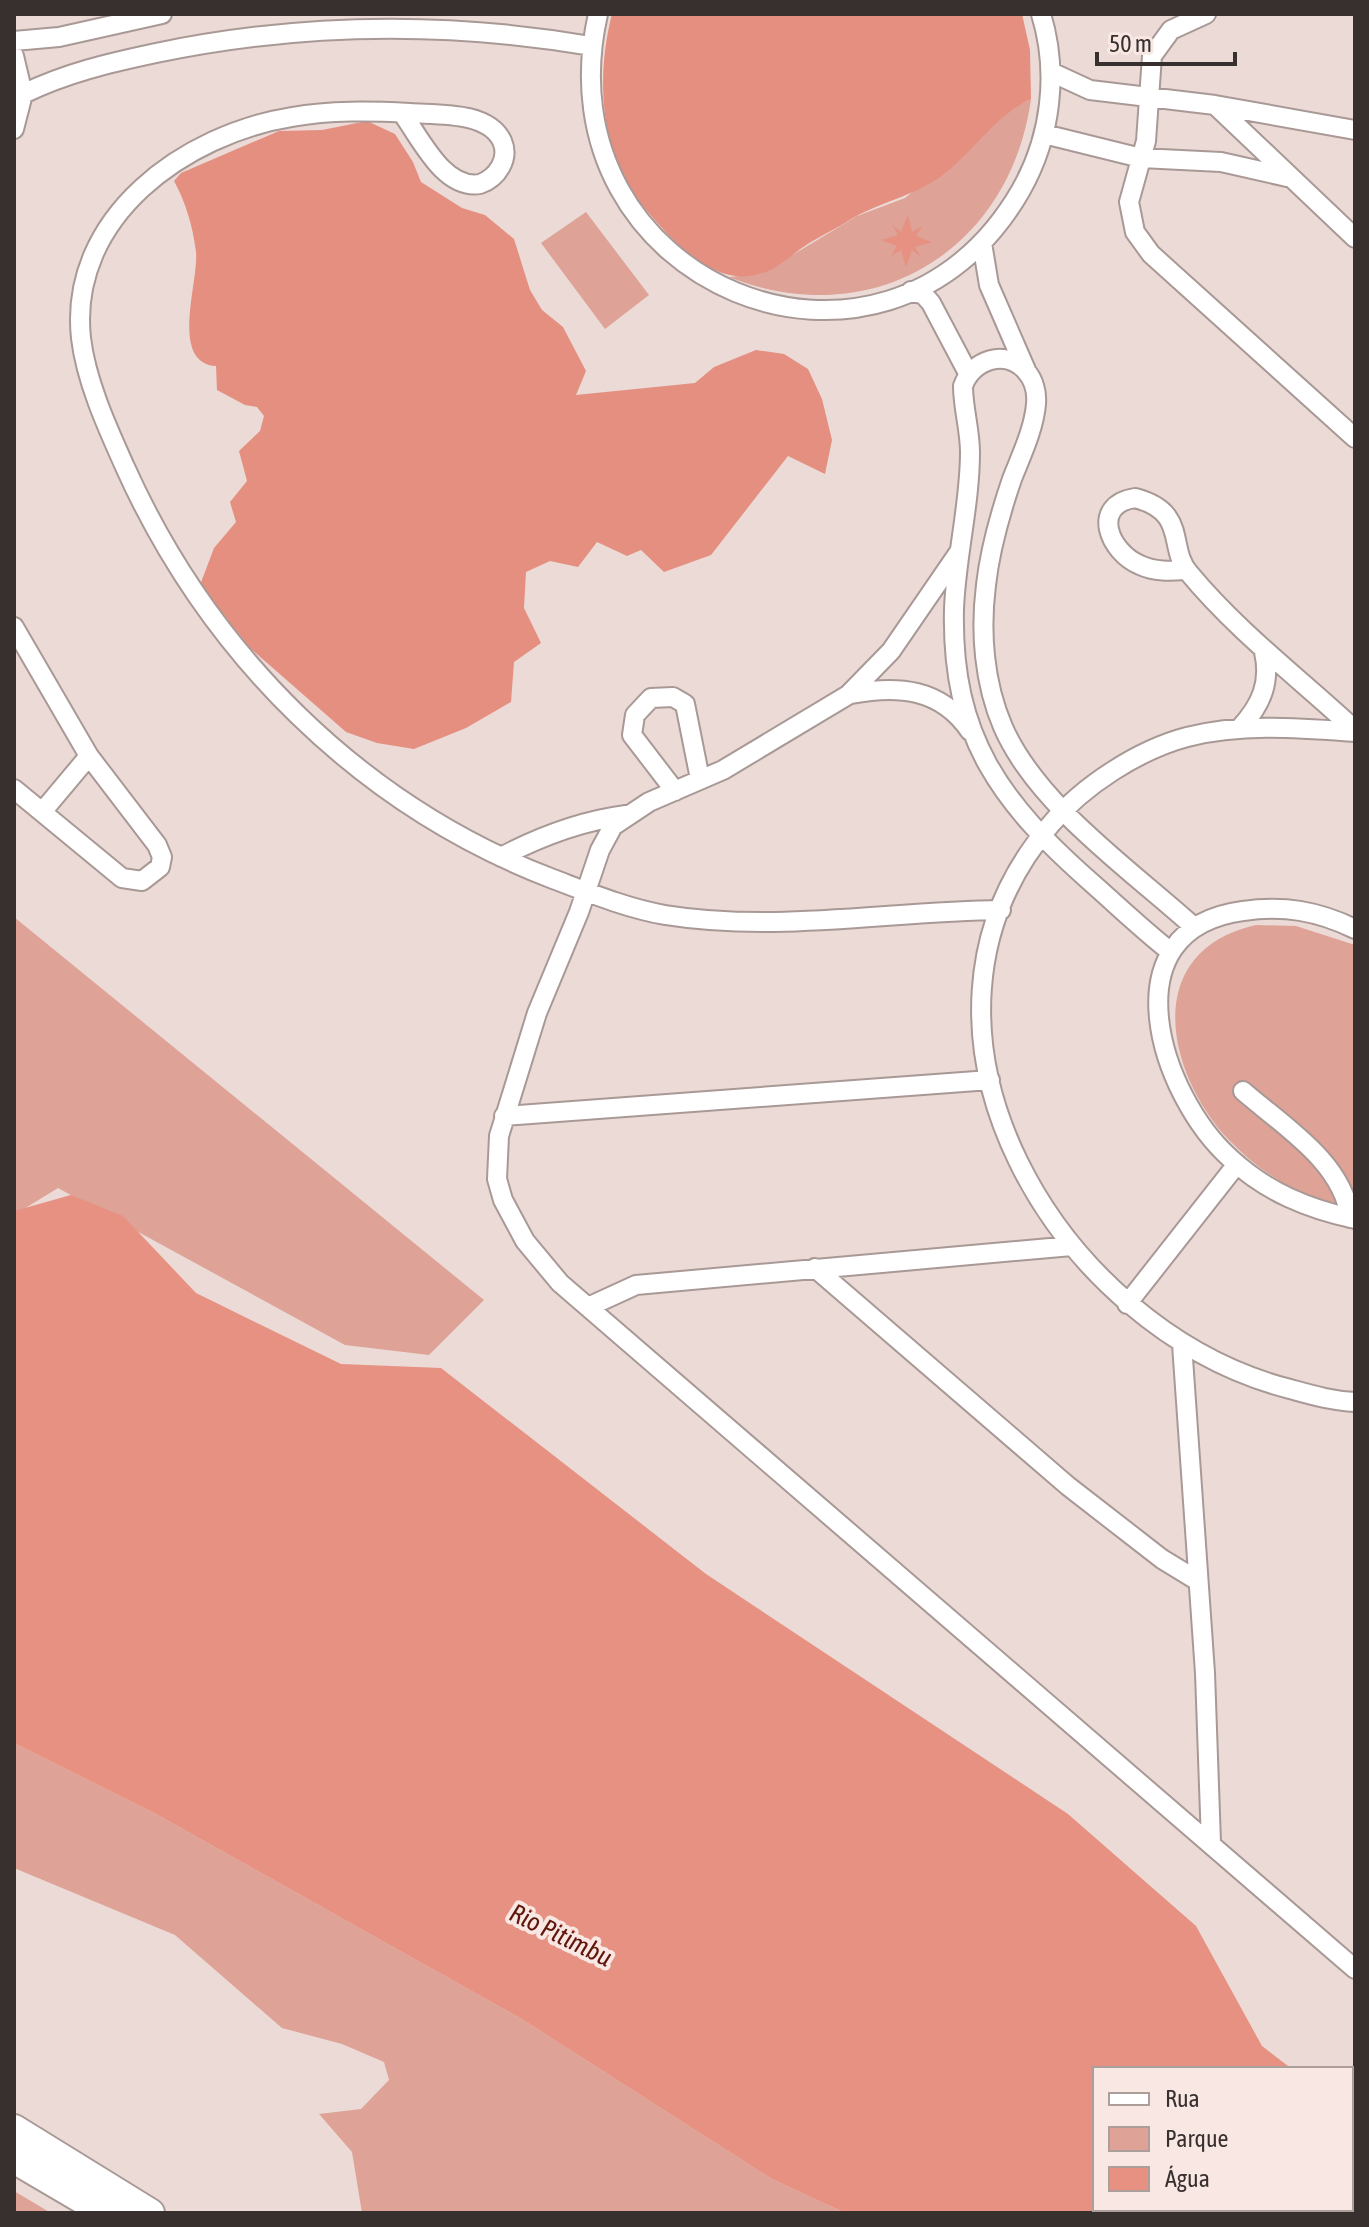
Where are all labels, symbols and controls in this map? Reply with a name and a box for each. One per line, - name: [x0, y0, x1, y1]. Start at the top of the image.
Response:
- scale bar: [1097, 16, 1235, 66]
- text: 50 m: [1109, 30, 1152, 57]
- water label: Rio Pitimbu: [505, 1897, 617, 1973]
- legend: [1093, 2067, 1353, 2211]
- text: Rua: [1165, 2085, 1200, 2112]
- text: Parque: [1165, 2125, 1228, 2152]
- text: Água: [1165, 2165, 1210, 2192]

